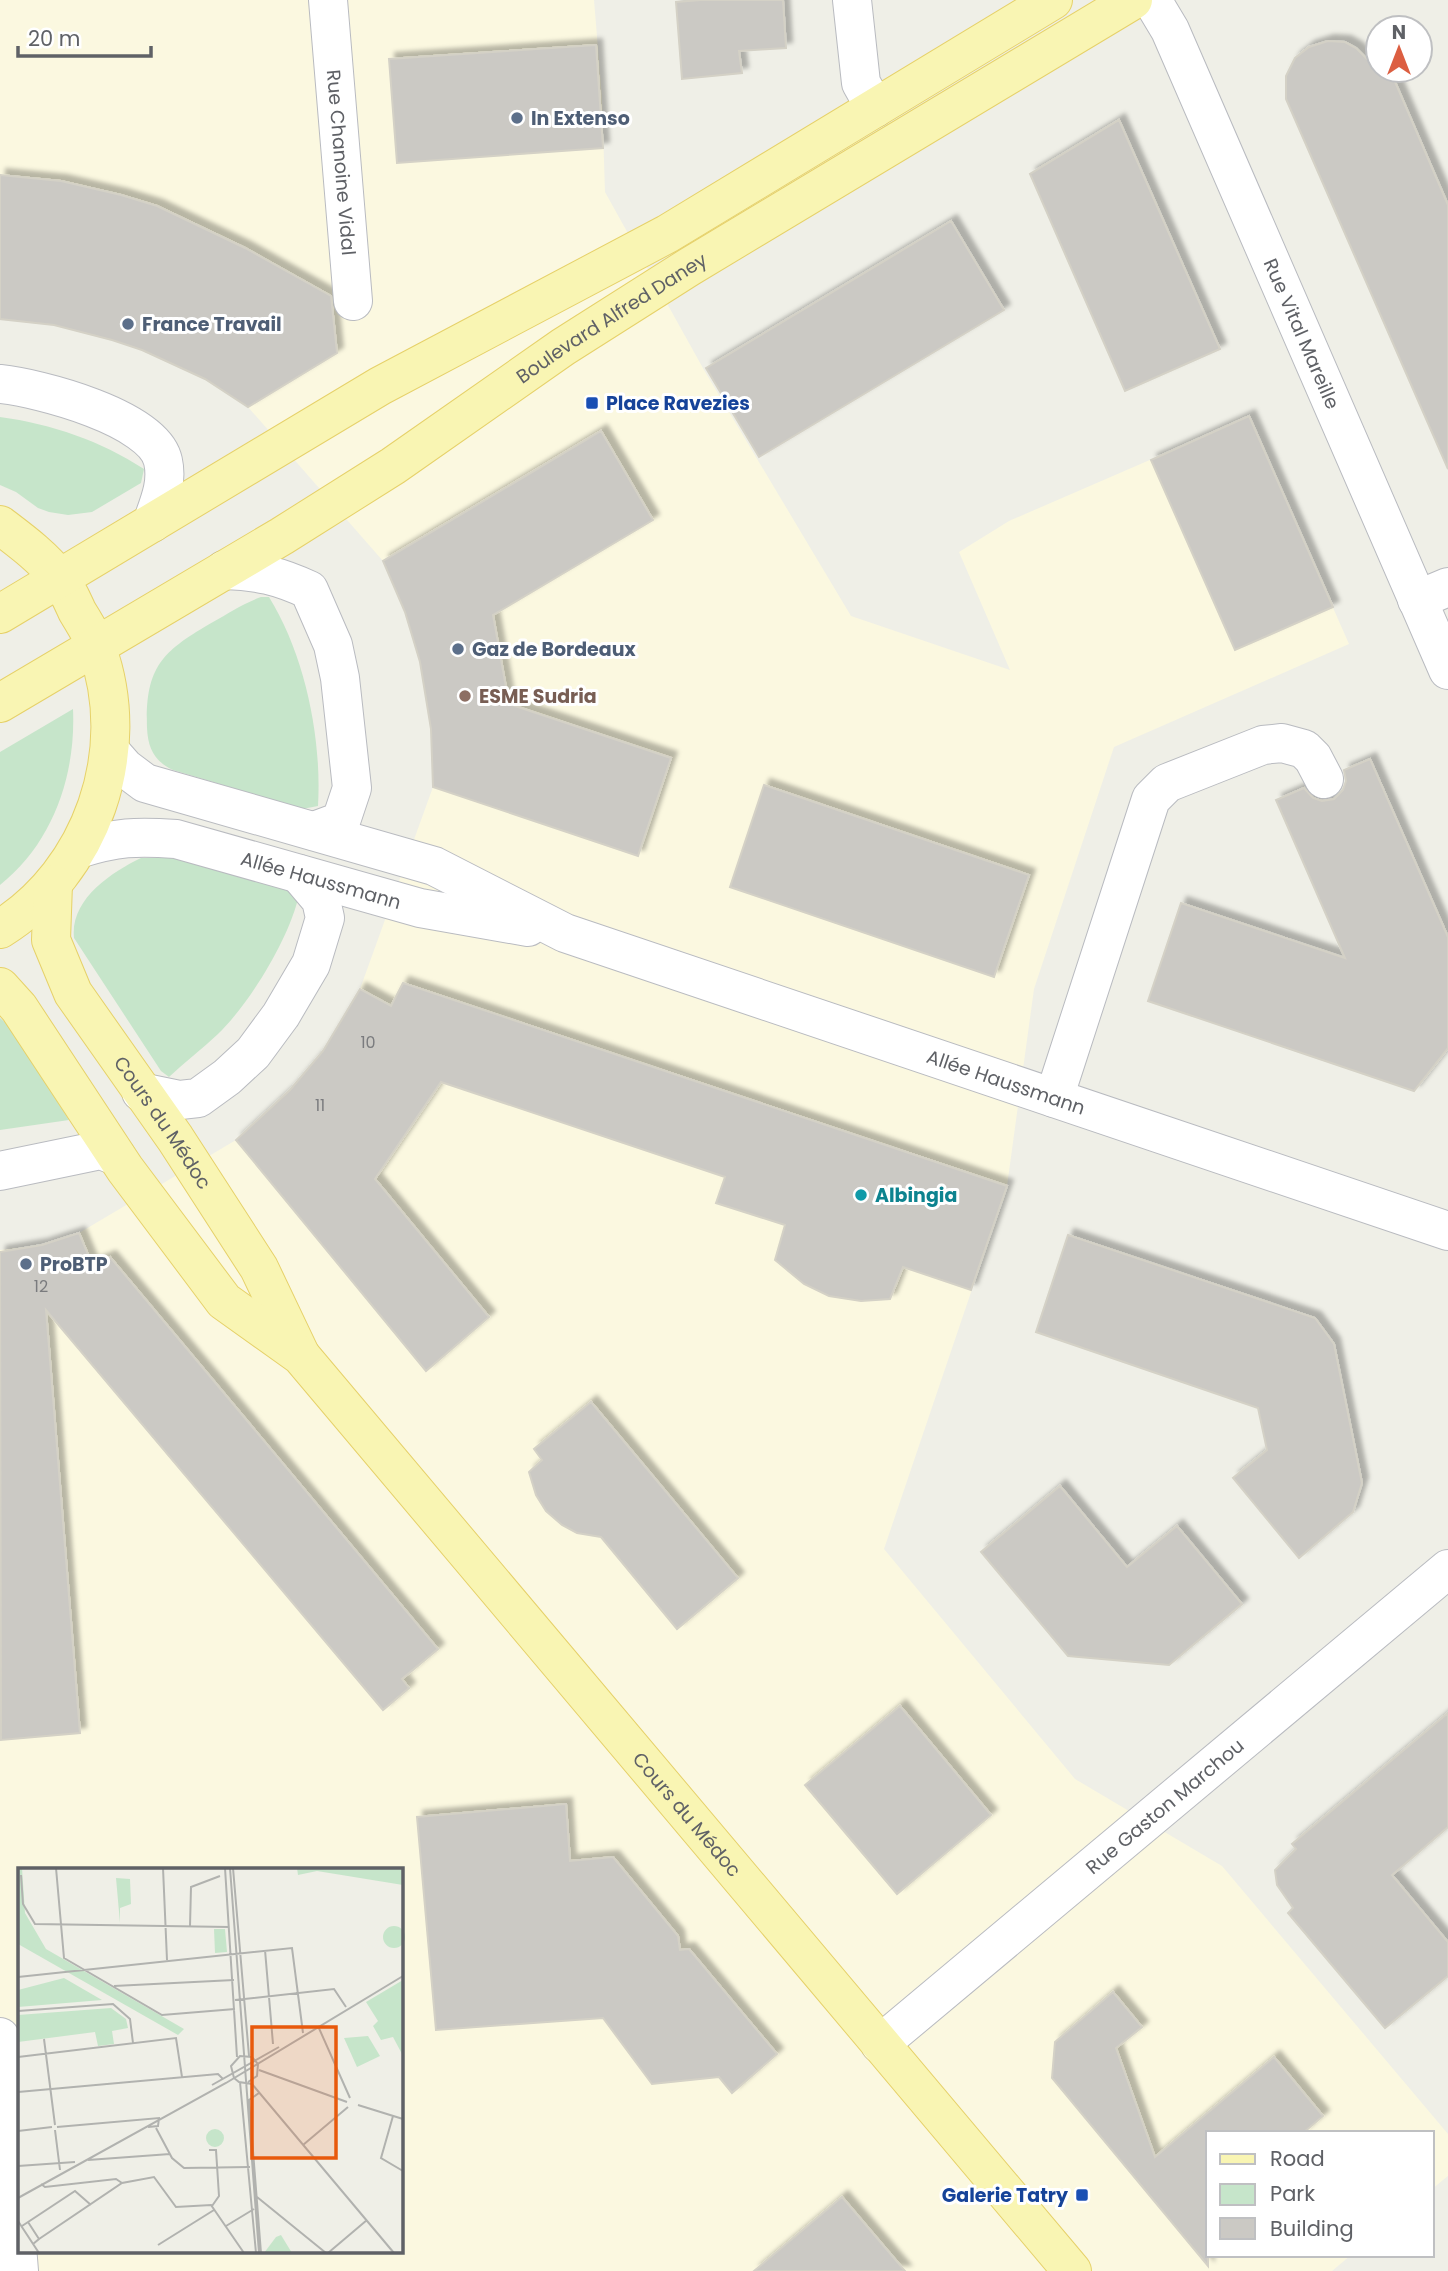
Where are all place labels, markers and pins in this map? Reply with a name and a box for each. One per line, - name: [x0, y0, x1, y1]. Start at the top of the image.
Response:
- place label: In Extenso: [531, 105, 630, 132]
- marker: In Extenso: [509, 110, 525, 126]
- place label: France Travail: [142, 311, 282, 338]
- marker: France Travail: [120, 316, 136, 332]
- place label: Place Ravezies: [606, 390, 750, 417]
- marker: Place Ravezies: [584, 395, 600, 411]
- place label: Gaz de Bordeaux: [472, 636, 637, 663]
- marker: Gaz de Bordeaux: [450, 641, 466, 657]
- place label: ESME Sudria: [479, 683, 597, 710]
- marker: ESME Sudria: [457, 688, 473, 704]
- place label: Albingia: [875, 1182, 957, 1209]
- marker: Albingia: [853, 1187, 869, 1203]
- place label: ProBTP: [40, 1251, 108, 1278]
- marker: ProBTP: [18, 1256, 34, 1272]
- place label: Galerie Tatry: [942, 2182, 1069, 2209]
- marker: Galerie Tatry: [1074, 2187, 1090, 2203]

